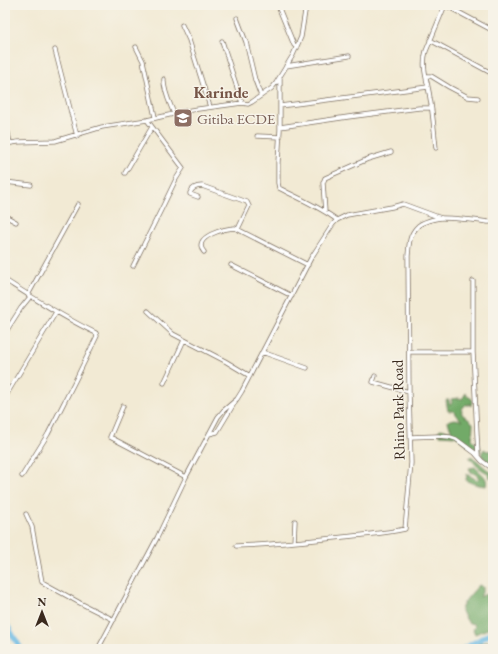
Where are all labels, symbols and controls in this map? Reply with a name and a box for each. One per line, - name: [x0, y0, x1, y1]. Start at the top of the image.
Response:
- district label: Karinde: [194, 82, 249, 103]
- school or university icon: Gitiba ECDE: [172, 107, 194, 129]
- place label: Gitiba ECDE: [197, 109, 276, 128]
- street label: Rhino Park Road: [388, 359, 408, 460]
- north arrow: [22, 592, 62, 632]
- text: N: [38, 595, 47, 609]

